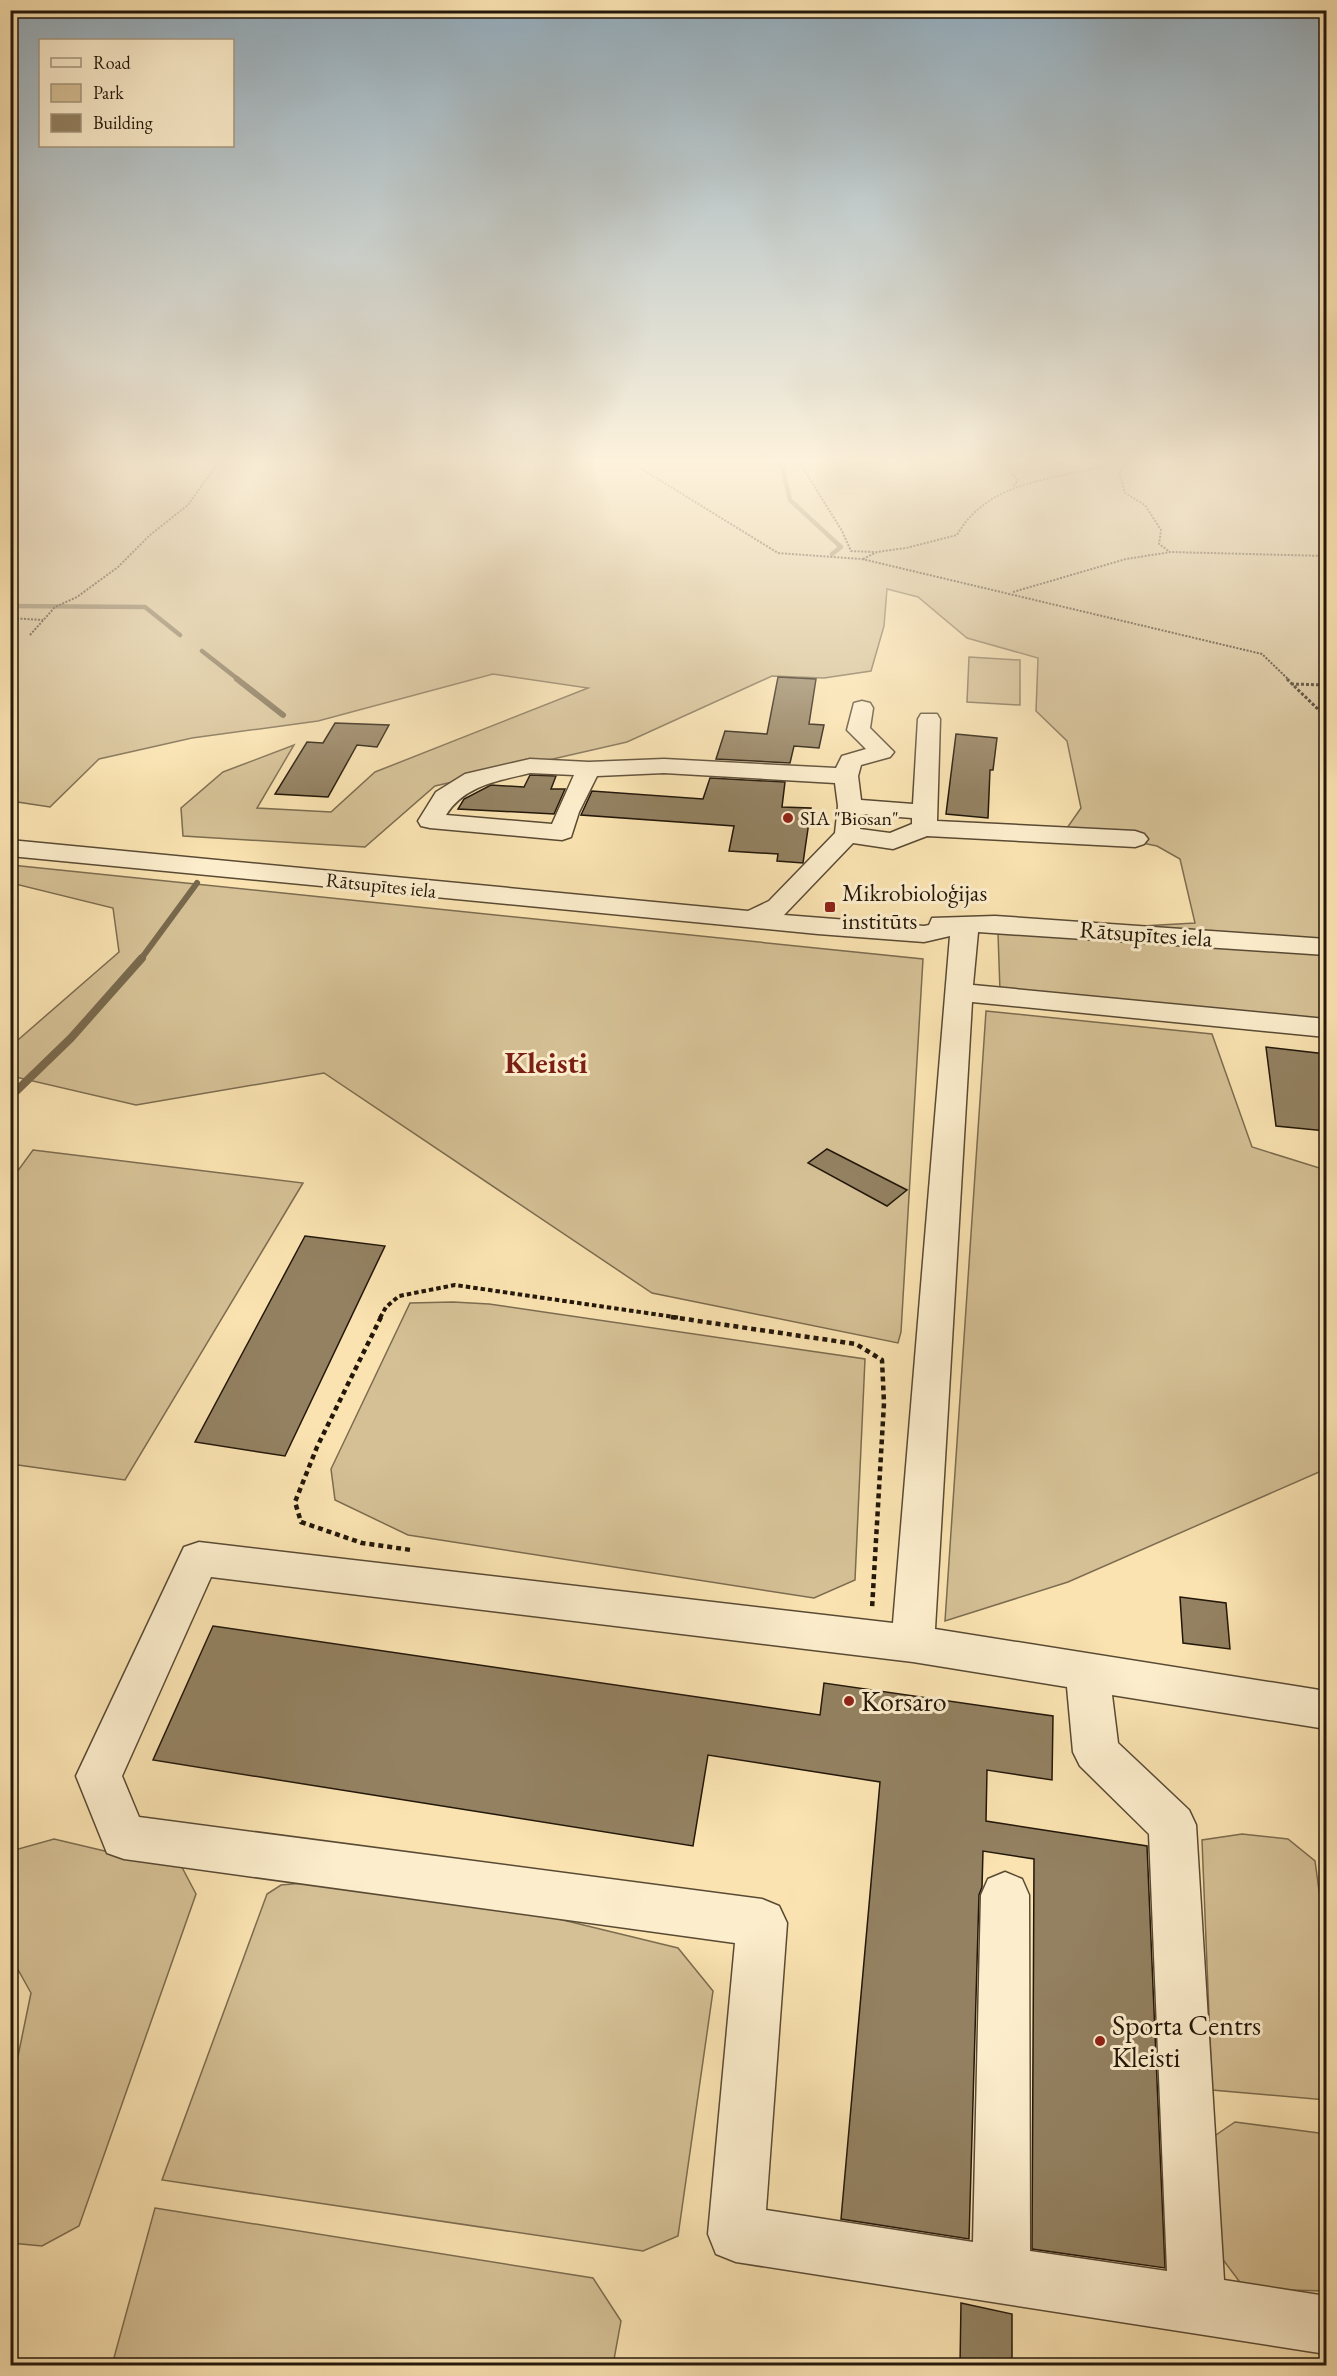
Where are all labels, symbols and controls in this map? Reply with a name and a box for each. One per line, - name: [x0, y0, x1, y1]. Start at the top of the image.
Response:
- legend: [39, 39, 234, 147]
- text: Road: [93, 51, 132, 74]
- text: Park: [93, 81, 124, 104]
- text: Building: [93, 111, 153, 134]
- place label: SIA "Biosan": [800, 805, 899, 831]
- marker: SIA "Biosan": [781, 811, 795, 825]
- street label: Rātsupītes iela: [325, 866, 437, 904]
- place label: Mikrobioloģijas institūts: [842, 877, 987, 936]
- marker: Mikrobioloģijas institūts: [823, 900, 837, 914]
- street label: Rātsupītes iela: [1079, 913, 1214, 954]
- district label: Kleisti: [504, 1043, 588, 1082]
- place label: Korsaro: [861, 1683, 947, 1719]
- marker: Korsaro: [842, 1694, 856, 1708]
- place label: Sporta Centrs Kleisti: [1112, 2007, 1261, 2075]
- marker: Sporta Centrs Kleisti: [1093, 2034, 1107, 2048]

